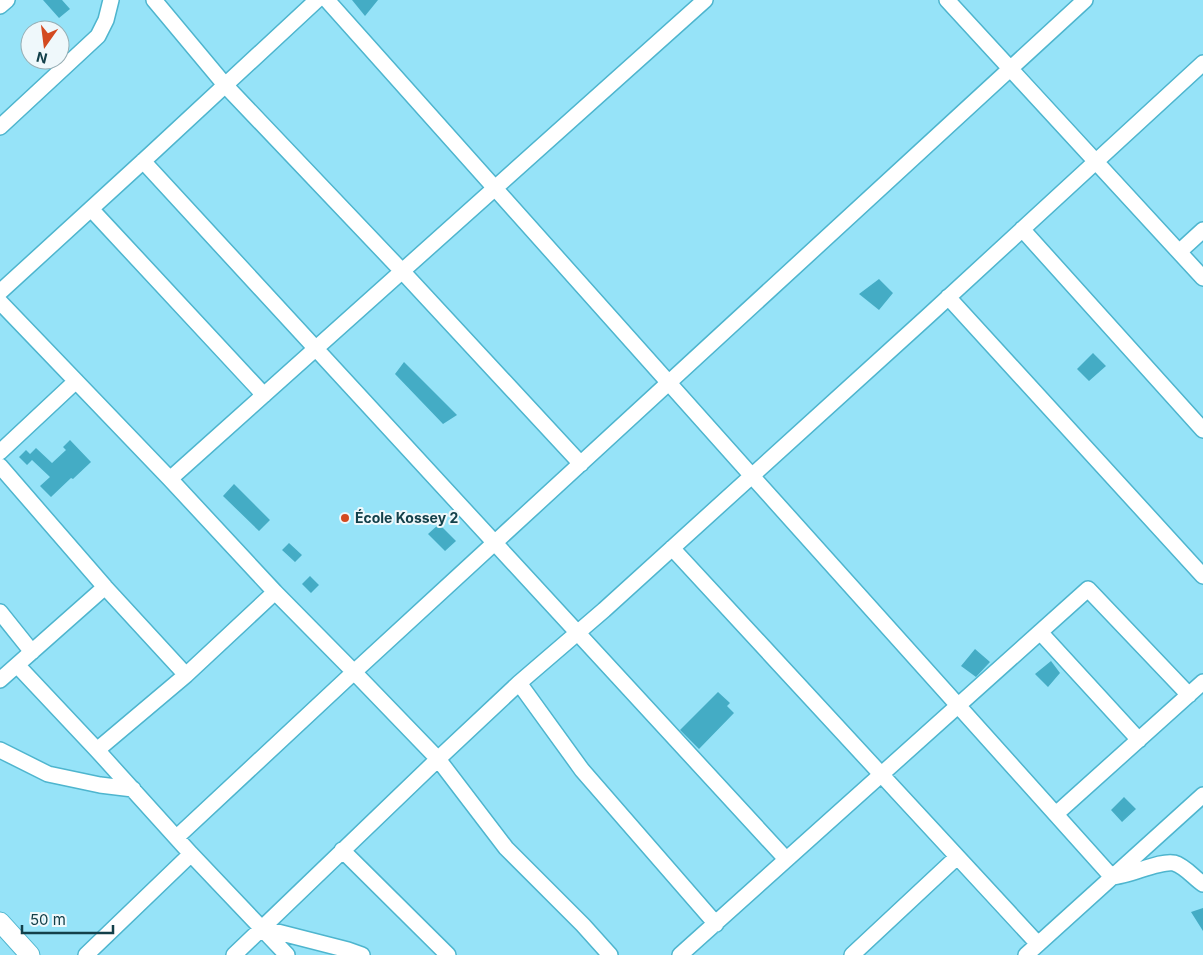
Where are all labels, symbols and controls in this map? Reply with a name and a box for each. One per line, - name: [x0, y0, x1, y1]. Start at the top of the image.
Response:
- north arrow: [20, 20, 70, 70]
- text: N: [35, 49, 49, 68]
- place label: École Kossey 2: [355, 508, 458, 526]
- marker: École Kossey 2: [339, 512, 351, 524]
- scale bar: [22, 902, 114, 934]
- text: 50 m: [30, 910, 66, 929]

